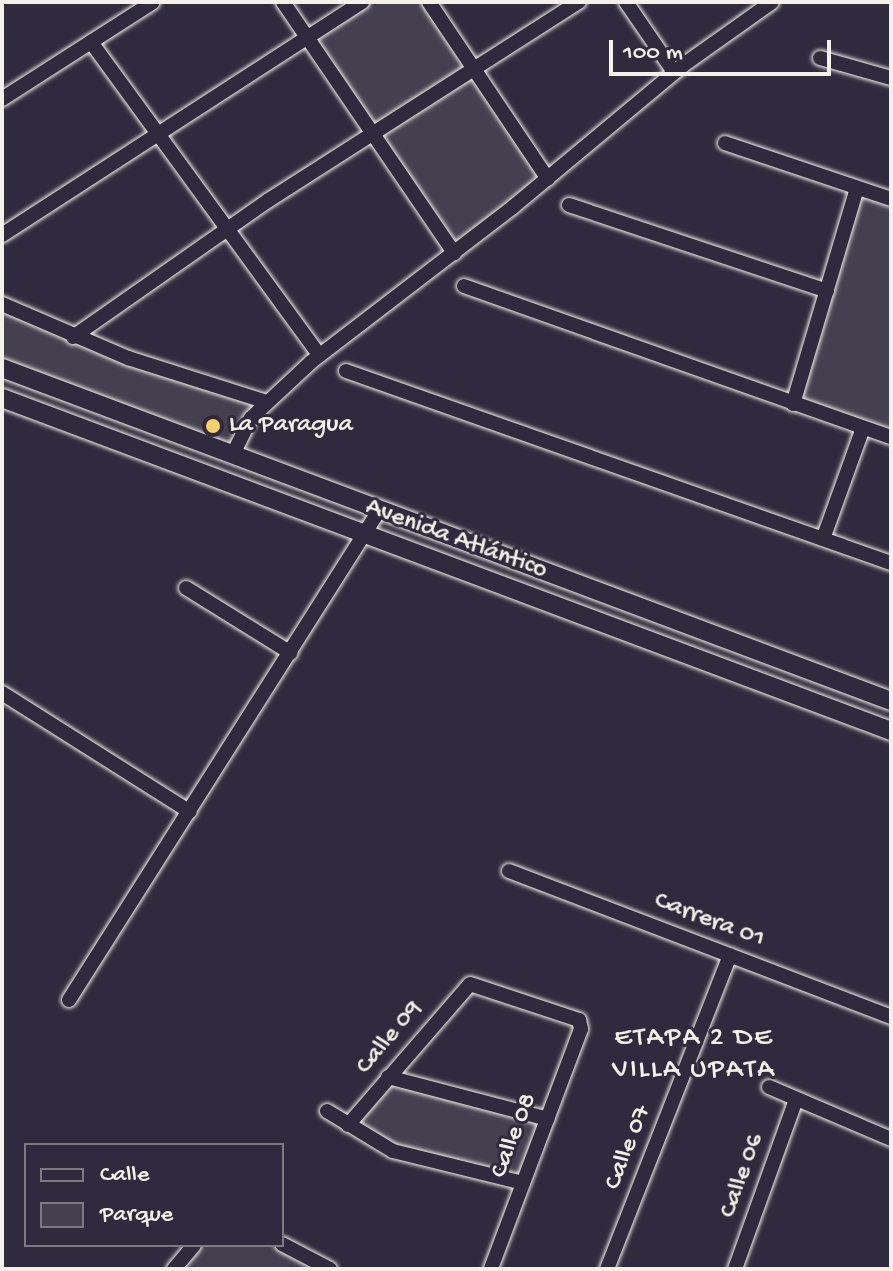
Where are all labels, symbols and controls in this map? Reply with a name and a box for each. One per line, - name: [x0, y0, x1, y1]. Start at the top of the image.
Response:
- scale bar: [613, 24, 835, 74]
- text: 100 m: [623, 39, 683, 68]
- place label: La Paragua: [229, 410, 353, 442]
- marker: La Paragua: [204, 417, 222, 435]
- street label: Avenida Atlántico: [361, 493, 551, 587]
- street label: Carrera 01: [650, 886, 768, 956]
- street label: Calle 09: [350, 995, 430, 1081]
- district label: ETAPA 2 DE VILLA UPATA: [612, 1022, 776, 1088]
- street label: Calle 08: [485, 1089, 545, 1183]
- street label: Calle 07: [599, 1101, 659, 1195]
- street label: Calle 06: [713, 1130, 773, 1222]
- legend: [24, 1143, 284, 1247]
- text: Calle: [100, 1161, 149, 1190]
- text: Parque: [100, 1201, 173, 1230]

